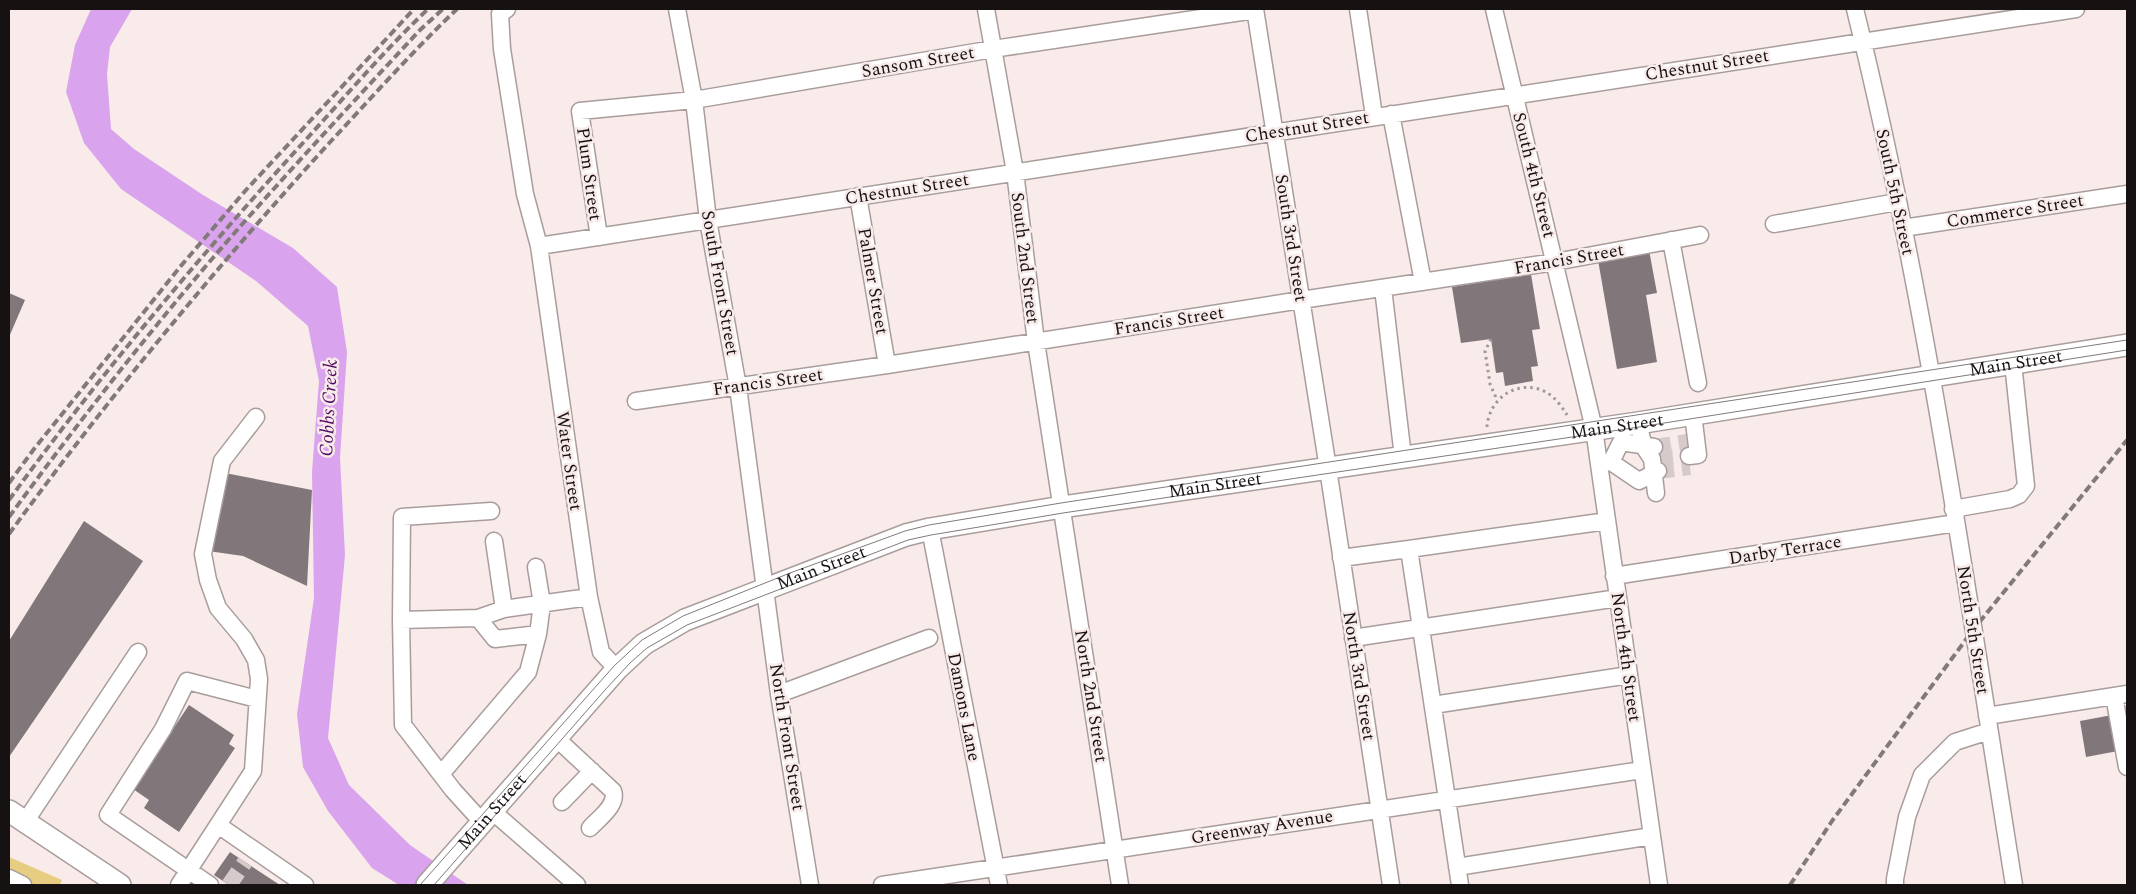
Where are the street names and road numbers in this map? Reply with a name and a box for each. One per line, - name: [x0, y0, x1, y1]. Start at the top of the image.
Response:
- street label: Sansom Street: [860, 39, 976, 85]
- street label: Chestnut Street: [1643, 42, 1771, 88]
- street label: Chestnut Street: [1243, 104, 1371, 150]
- street label: South 4th Street: [1505, 109, 1563, 241]
- street label: Plum Street: [569, 126, 609, 222]
- street label: South 5th Street: [1868, 126, 1922, 258]
- street label: Chestnut Street: [843, 166, 971, 212]
- street label: South 3rd Street: [1268, 172, 1314, 304]
- street label: Commerce Street: [1944, 187, 2086, 235]
- street label: South 2nd Street: [1004, 191, 1046, 325]
- street label: South Front Street: [694, 208, 746, 358]
- street label: Palmer Street: [850, 225, 896, 337]
- street label: Francis Street: [1512, 236, 1626, 282]
- street label: Francis Street: [1112, 299, 1226, 343]
- street label: Main Street: [1967, 342, 2064, 383]
- street label: Francis Street: [711, 361, 825, 403]
- street label: Main Street: [1568, 406, 1665, 446]
- street label: Water Street: [549, 410, 589, 512]
- street label: Main Street: [1167, 465, 1264, 505]
- street label: Darby Terrace: [1727, 528, 1843, 572]
- street label: Main Street: [773, 538, 870, 597]
- street label: North 5th Street: [1949, 564, 1997, 696]
- street label: North 4th Street: [1604, 591, 1648, 723]
- street label: North 3rd Street: [1335, 609, 1383, 743]
- street label: North 2nd Street: [1067, 628, 1115, 764]
- street label: Damons Lane: [940, 650, 988, 764]
- street label: North Front Street: [762, 662, 812, 812]
- street label: Main Street: [451, 767, 533, 856]
- street label: Greenway Avenue: [1189, 802, 1335, 852]

